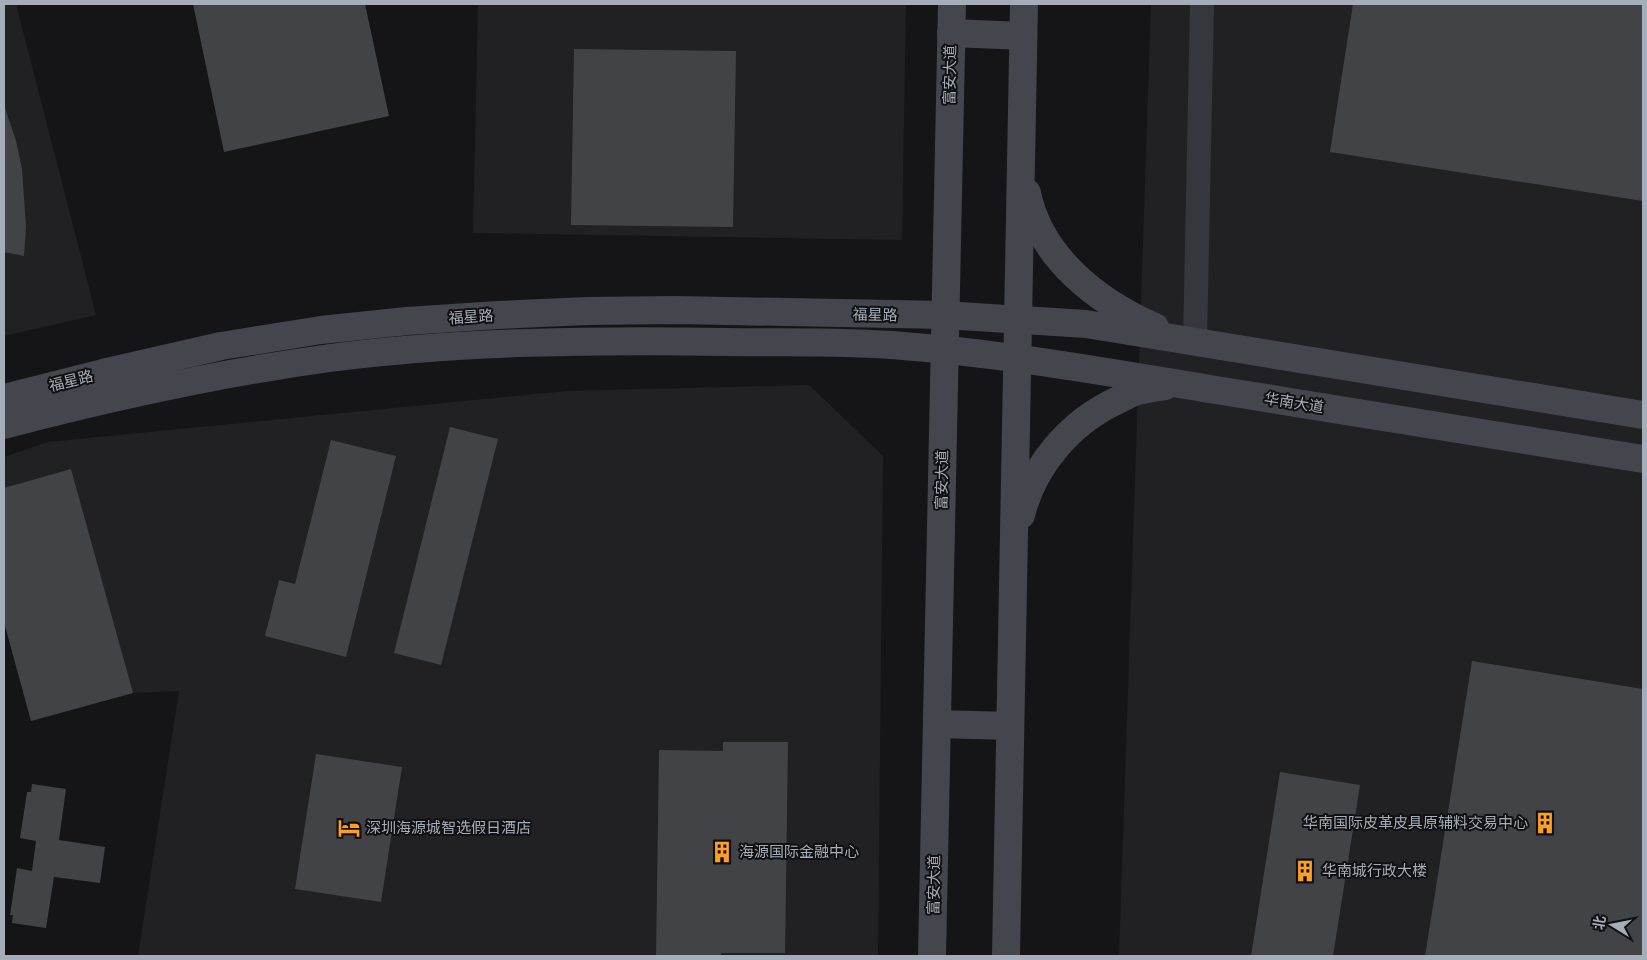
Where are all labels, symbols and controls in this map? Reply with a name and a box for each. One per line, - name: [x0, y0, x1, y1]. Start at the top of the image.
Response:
- street label: 富安大道: [939, 45, 960, 105]
- street label: 福星路: [448, 305, 494, 328]
- street label: 福星路: [852, 305, 898, 324]
- street label: 福星路: [47, 366, 95, 395]
- street label: 华南大道: [1263, 388, 1325, 417]
- street label: 富安大道: [931, 450, 952, 510]
- building icon: 华南国际皮革皮具原辅料交易中心: [1532, 810, 1558, 836]
- place label: 华南国际皮革皮具原辅料交易中心: [1303, 813, 1528, 832]
- hotel icon: 深圳海源城智选假日酒店: [336, 815, 362, 841]
- place label: 深圳海源城智选假日酒店: [366, 818, 531, 837]
- building icon: 海源国际金融中心: [709, 839, 735, 865]
- place label: 海源国际金融中心: [739, 842, 859, 861]
- street label: 富安大道: [923, 855, 944, 915]
- building icon: 华南城行政大楼: [1292, 858, 1318, 884]
- place label: 华南城行政大楼: [1322, 861, 1427, 880]
- north arrow: [1587, 900, 1637, 950]
- text: 北: [1589, 914, 1609, 931]

